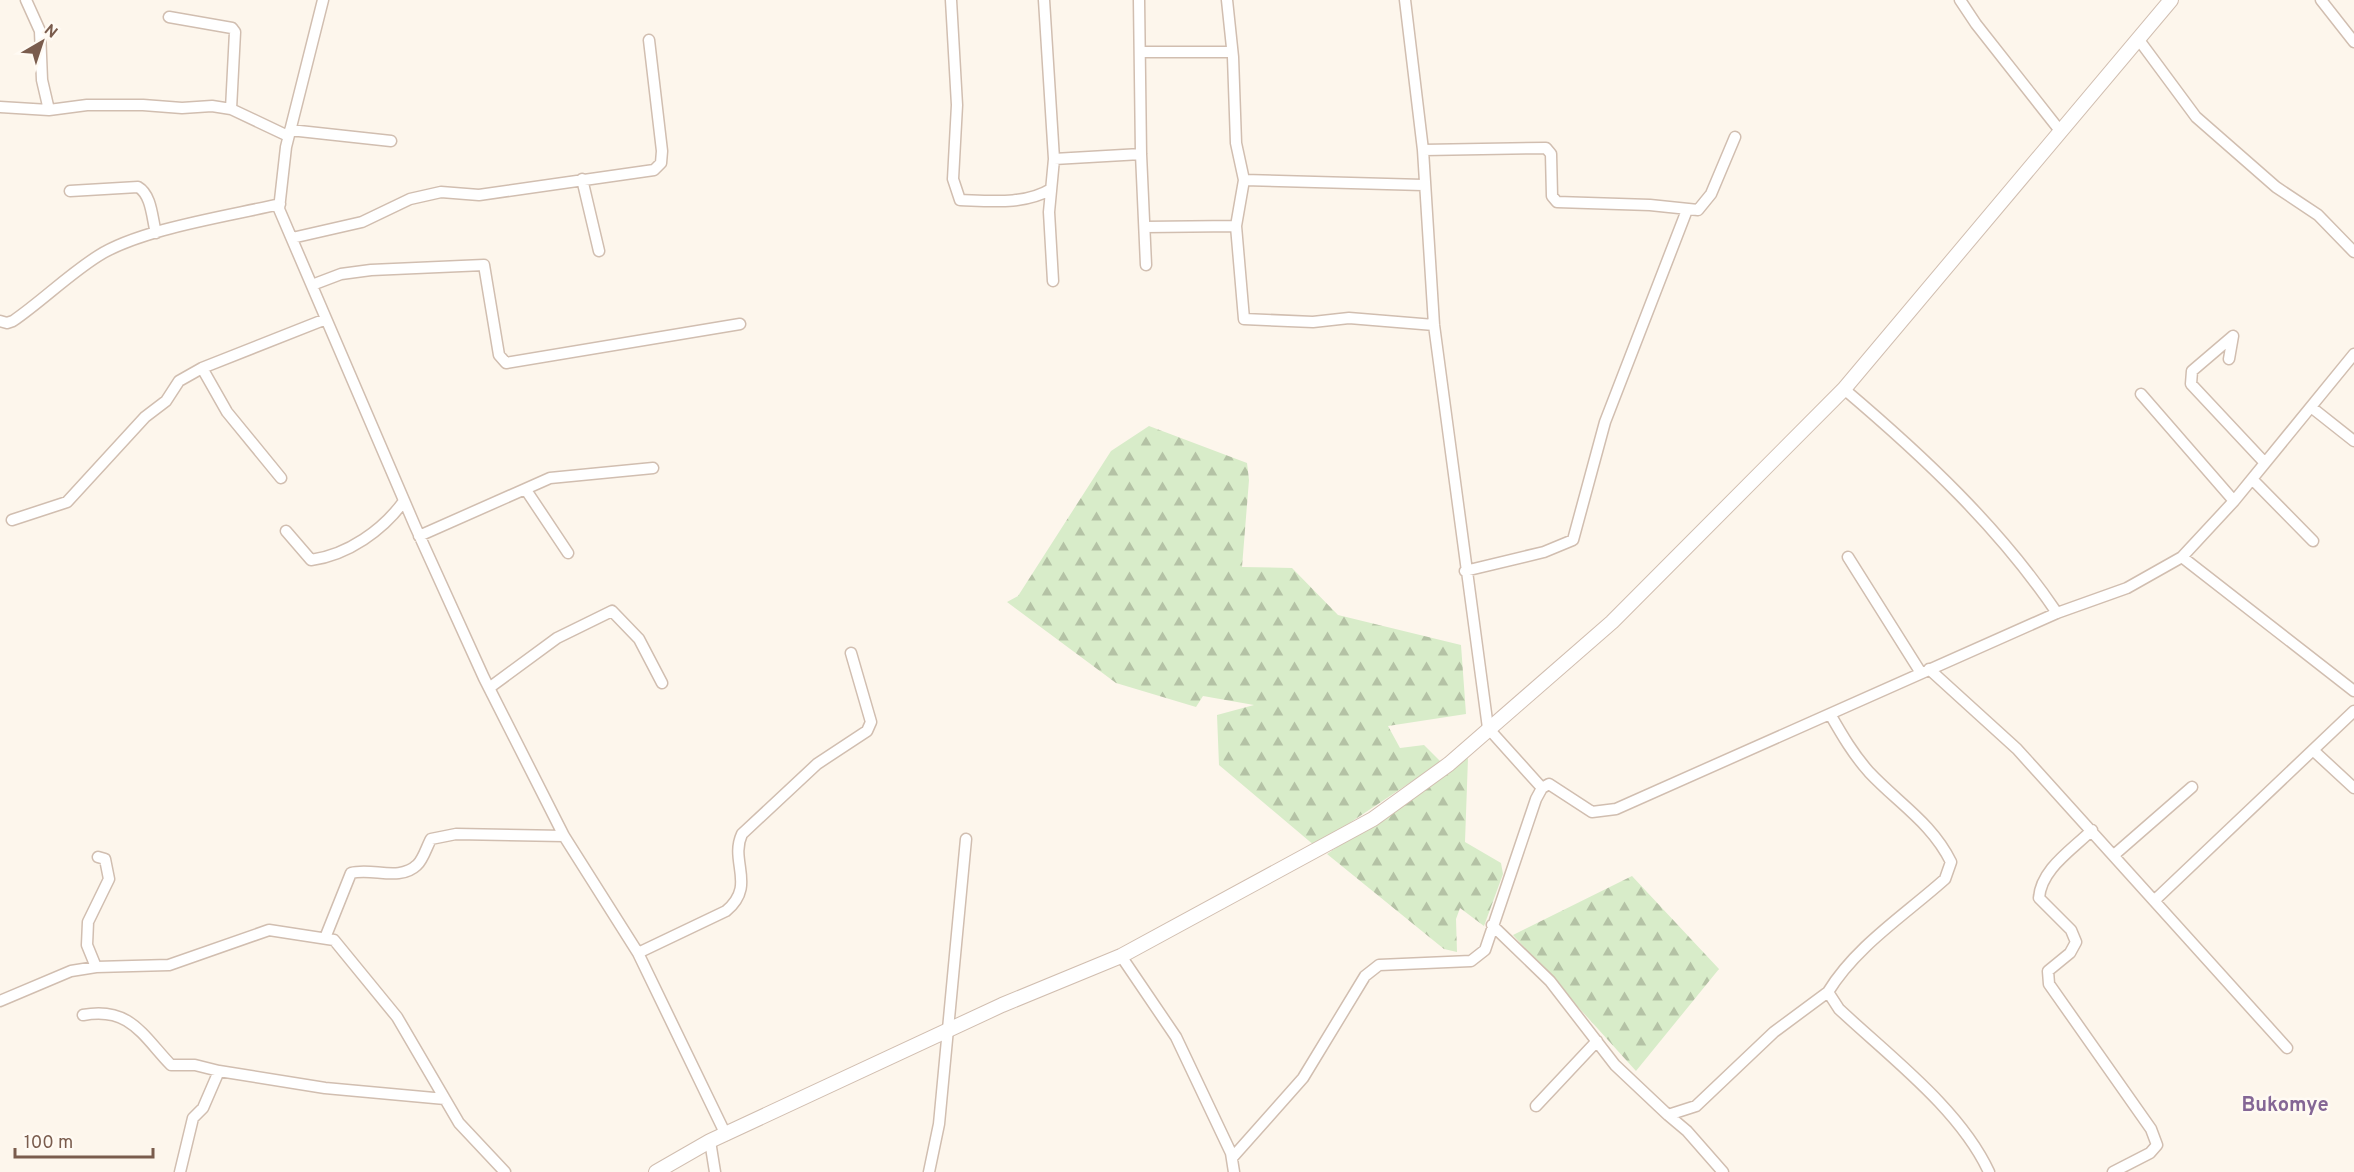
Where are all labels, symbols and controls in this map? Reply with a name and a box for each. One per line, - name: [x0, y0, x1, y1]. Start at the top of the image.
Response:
- north arrow: [12, 12, 72, 72]
- text: N: [39, 21, 61, 43]
- district label: Bukomye: [2241, 1093, 2329, 1119]
- scale bar: [15, 1121, 153, 1159]
- text: 100 m: [24, 1132, 73, 1155]

